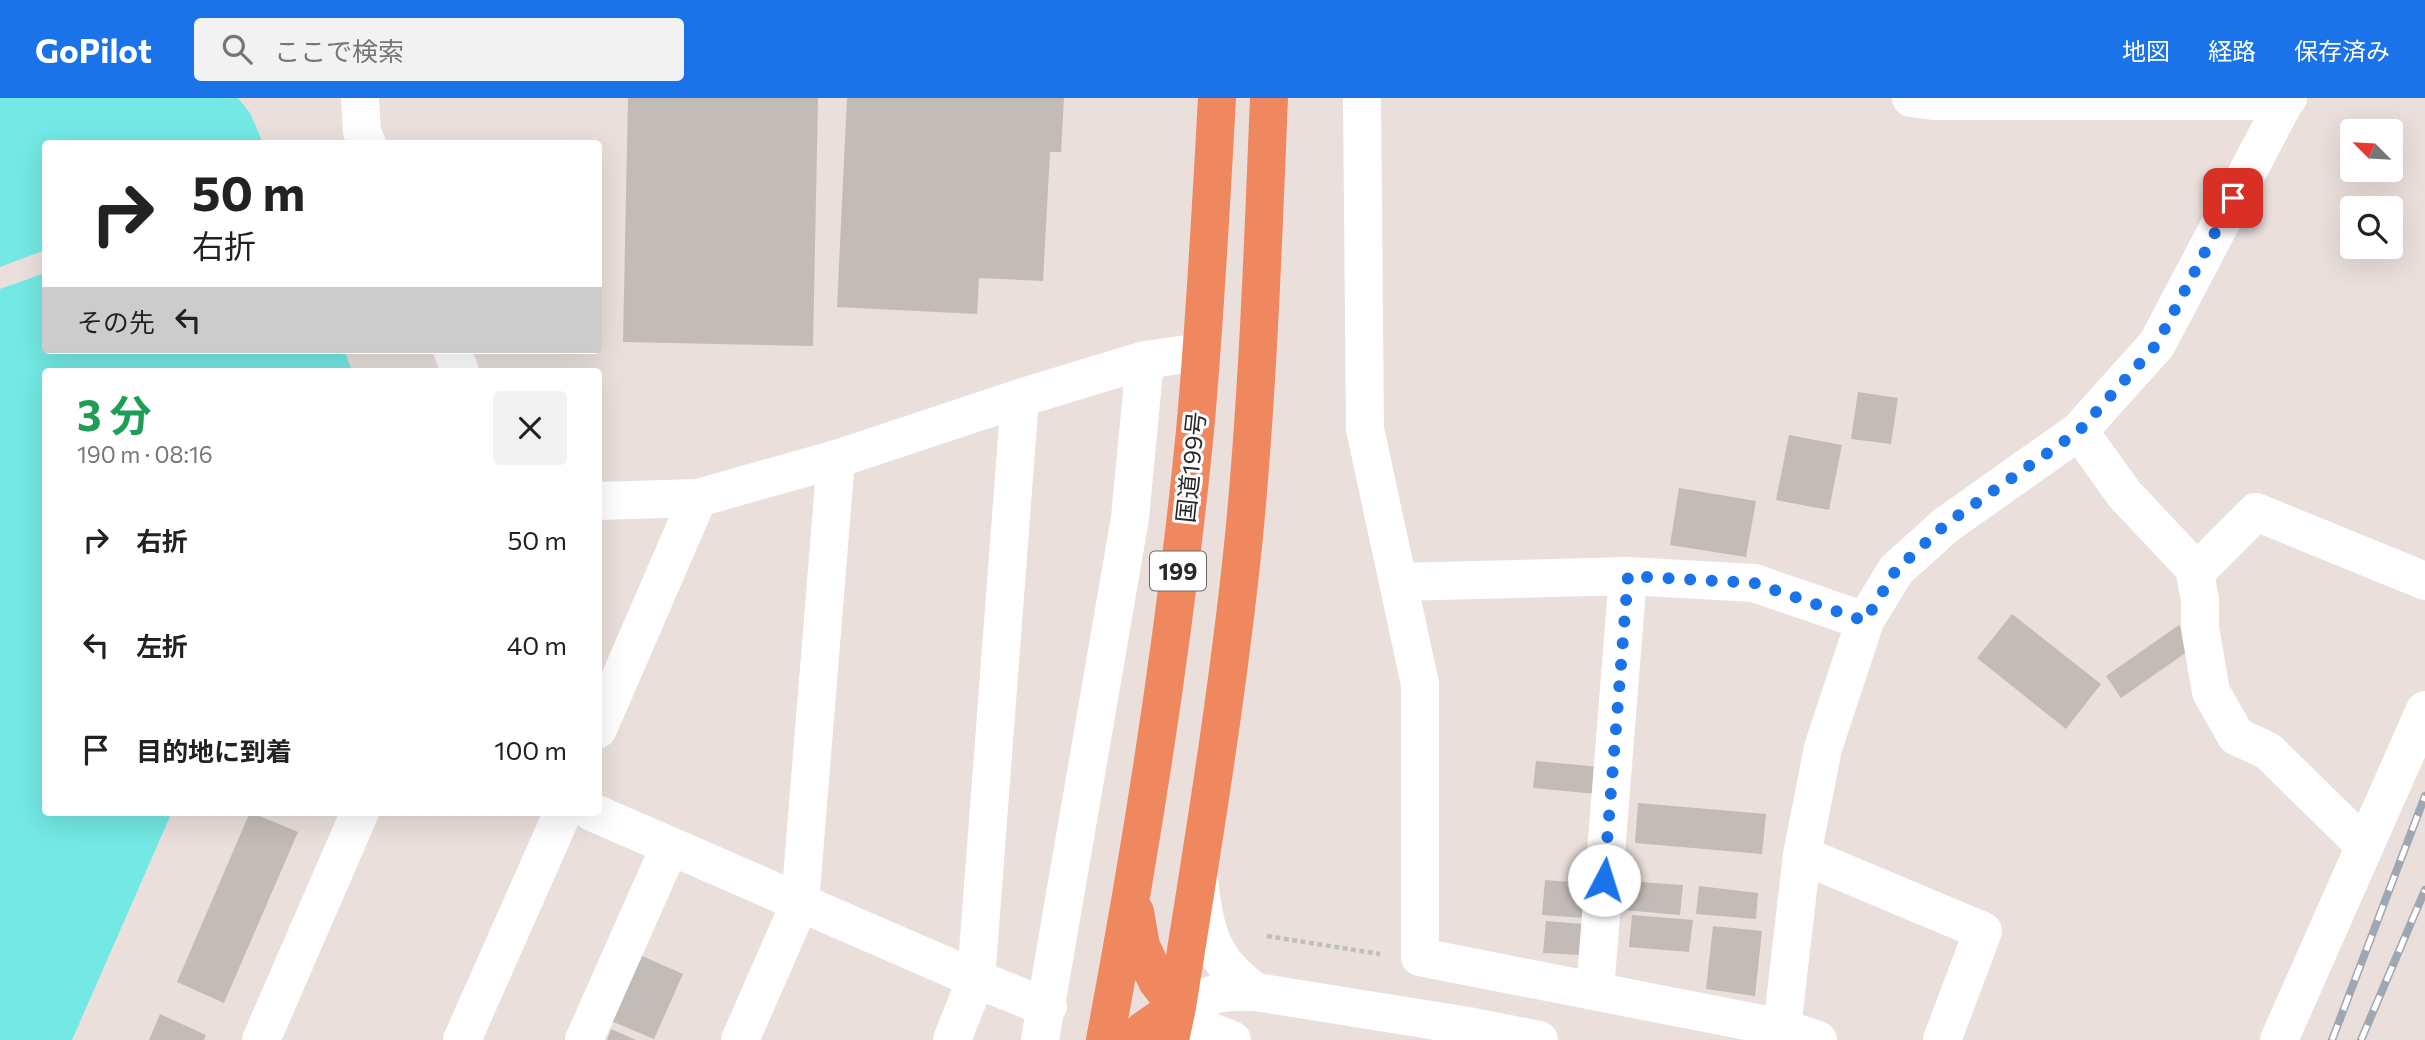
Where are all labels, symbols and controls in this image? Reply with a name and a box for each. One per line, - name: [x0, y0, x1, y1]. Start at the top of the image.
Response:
- search box: [194, 18, 684, 81]
- text: GoPilot: [35, 29, 152, 70]
- icon: search: [218, 30, 256, 68]
- text: ここで検索: [274, 35, 404, 66]
- text: 地図: [2122, 36, 2170, 65]
- text: 経路: [2208, 36, 2256, 65]
- text: 保存済み: [2294, 36, 2390, 65]
- north arrow: [2340, 119, 2403, 182]
- map controls: [2340, 119, 2403, 259]
- text: 50 m: [192, 161, 305, 221]
- icon: right: [77, 168, 168, 259]
- pin: [2203, 168, 2263, 228]
- icon: arrive: [2214, 179, 2252, 217]
- button: search: [2340, 196, 2403, 259]
- text: 右折: [192, 225, 256, 265]
- icon: left: [169, 301, 207, 339]
- text: その先: [77, 306, 155, 337]
- text: 3 分: [77, 388, 152, 440]
- button: close: [493, 391, 567, 465]
- street label: 国道199号: [1170, 410, 1210, 524]
- text: 190 m · 08:16: [77, 440, 213, 468]
- icon: right: [77, 521, 115, 559]
- text: 50 m: [507, 524, 567, 555]
- text: 右折: [136, 525, 188, 556]
- road number: 199: [1150, 551, 1206, 590]
- icon: left: [77, 626, 115, 664]
- text: 40 m: [507, 629, 567, 660]
- text: 左折: [136, 630, 188, 661]
- icon: arrive: [77, 731, 115, 769]
- text: 100 m: [494, 734, 567, 765]
- text: 目的地に到着: [136, 735, 292, 766]
- position arrow: [1567, 843, 1641, 917]

